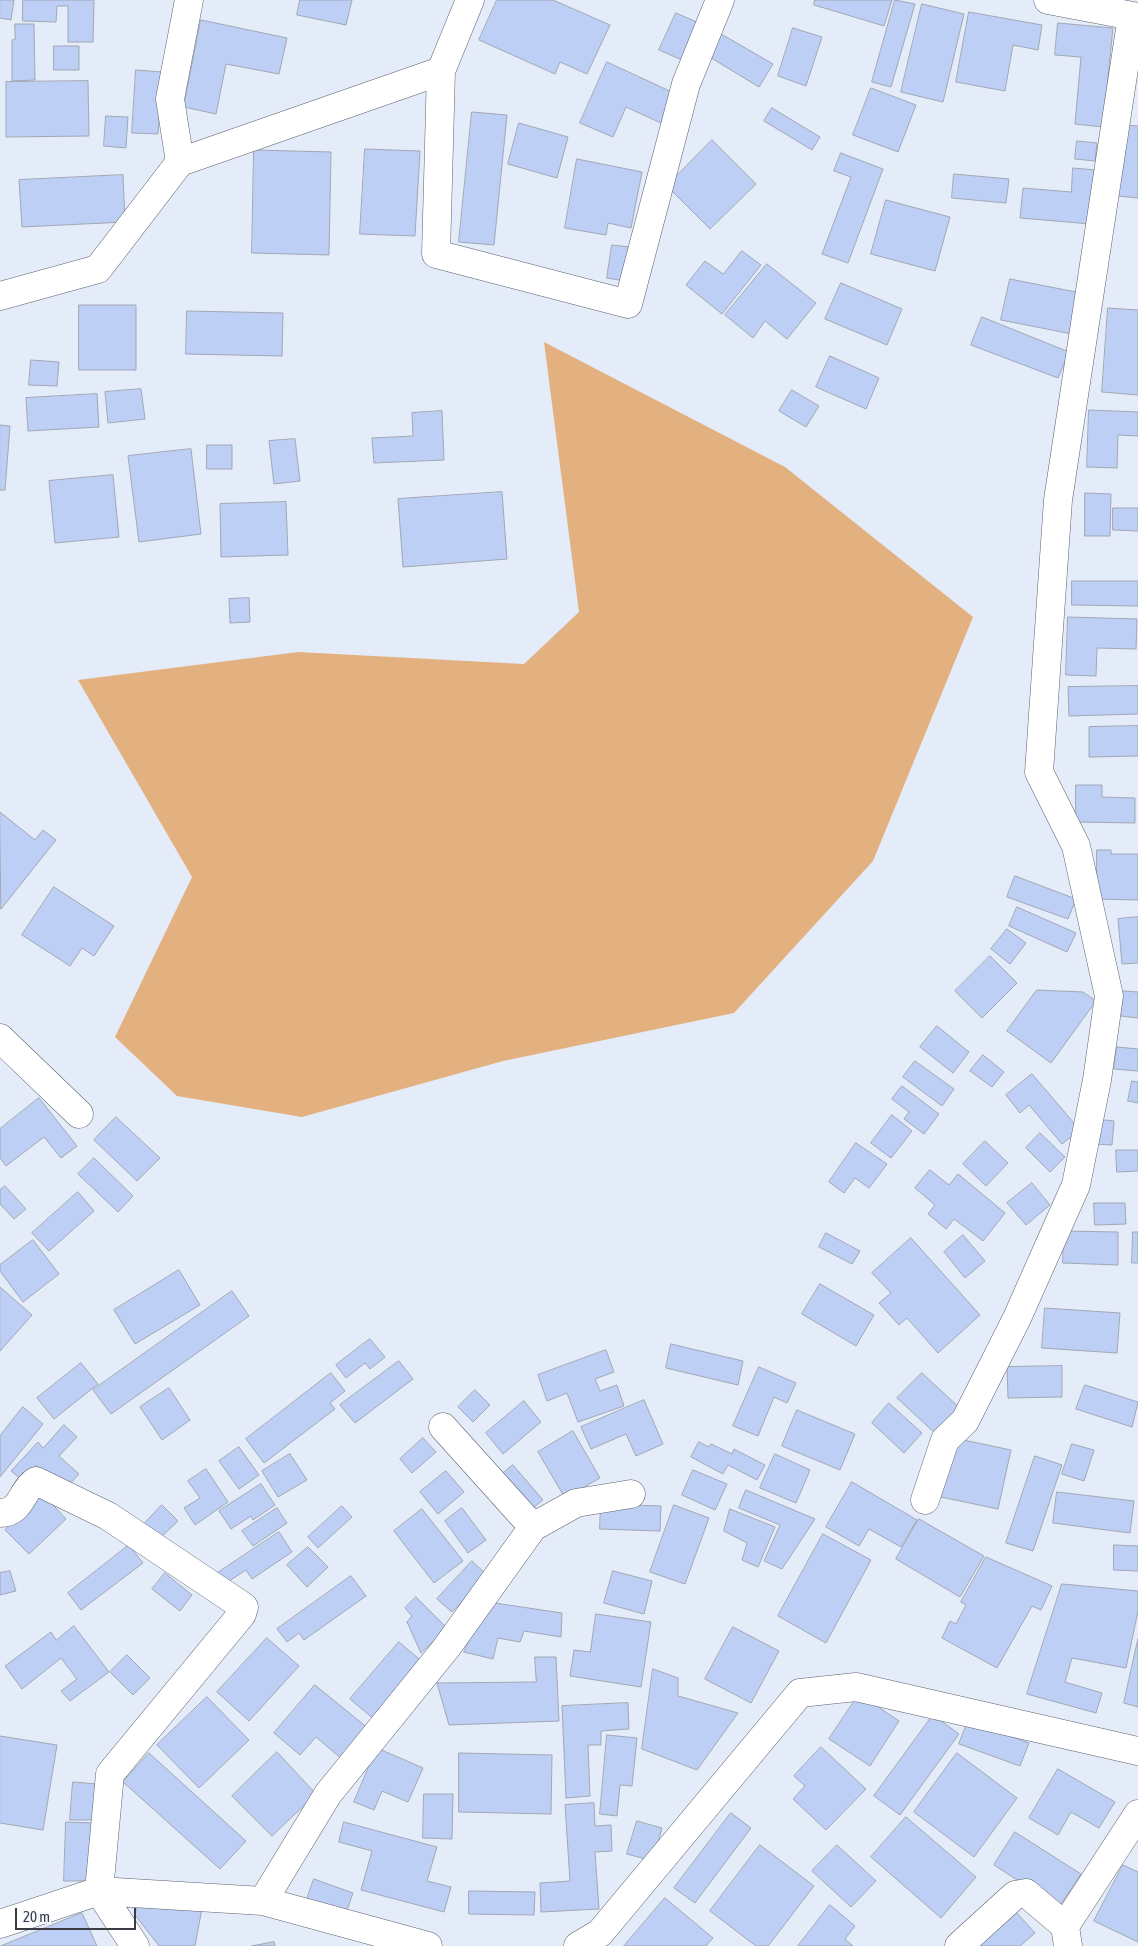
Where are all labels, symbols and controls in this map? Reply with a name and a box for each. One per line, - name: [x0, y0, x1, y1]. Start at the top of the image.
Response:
- scale bar: [18, 1898, 139, 1930]
- text: 20 m: [23, 1908, 50, 1925]

